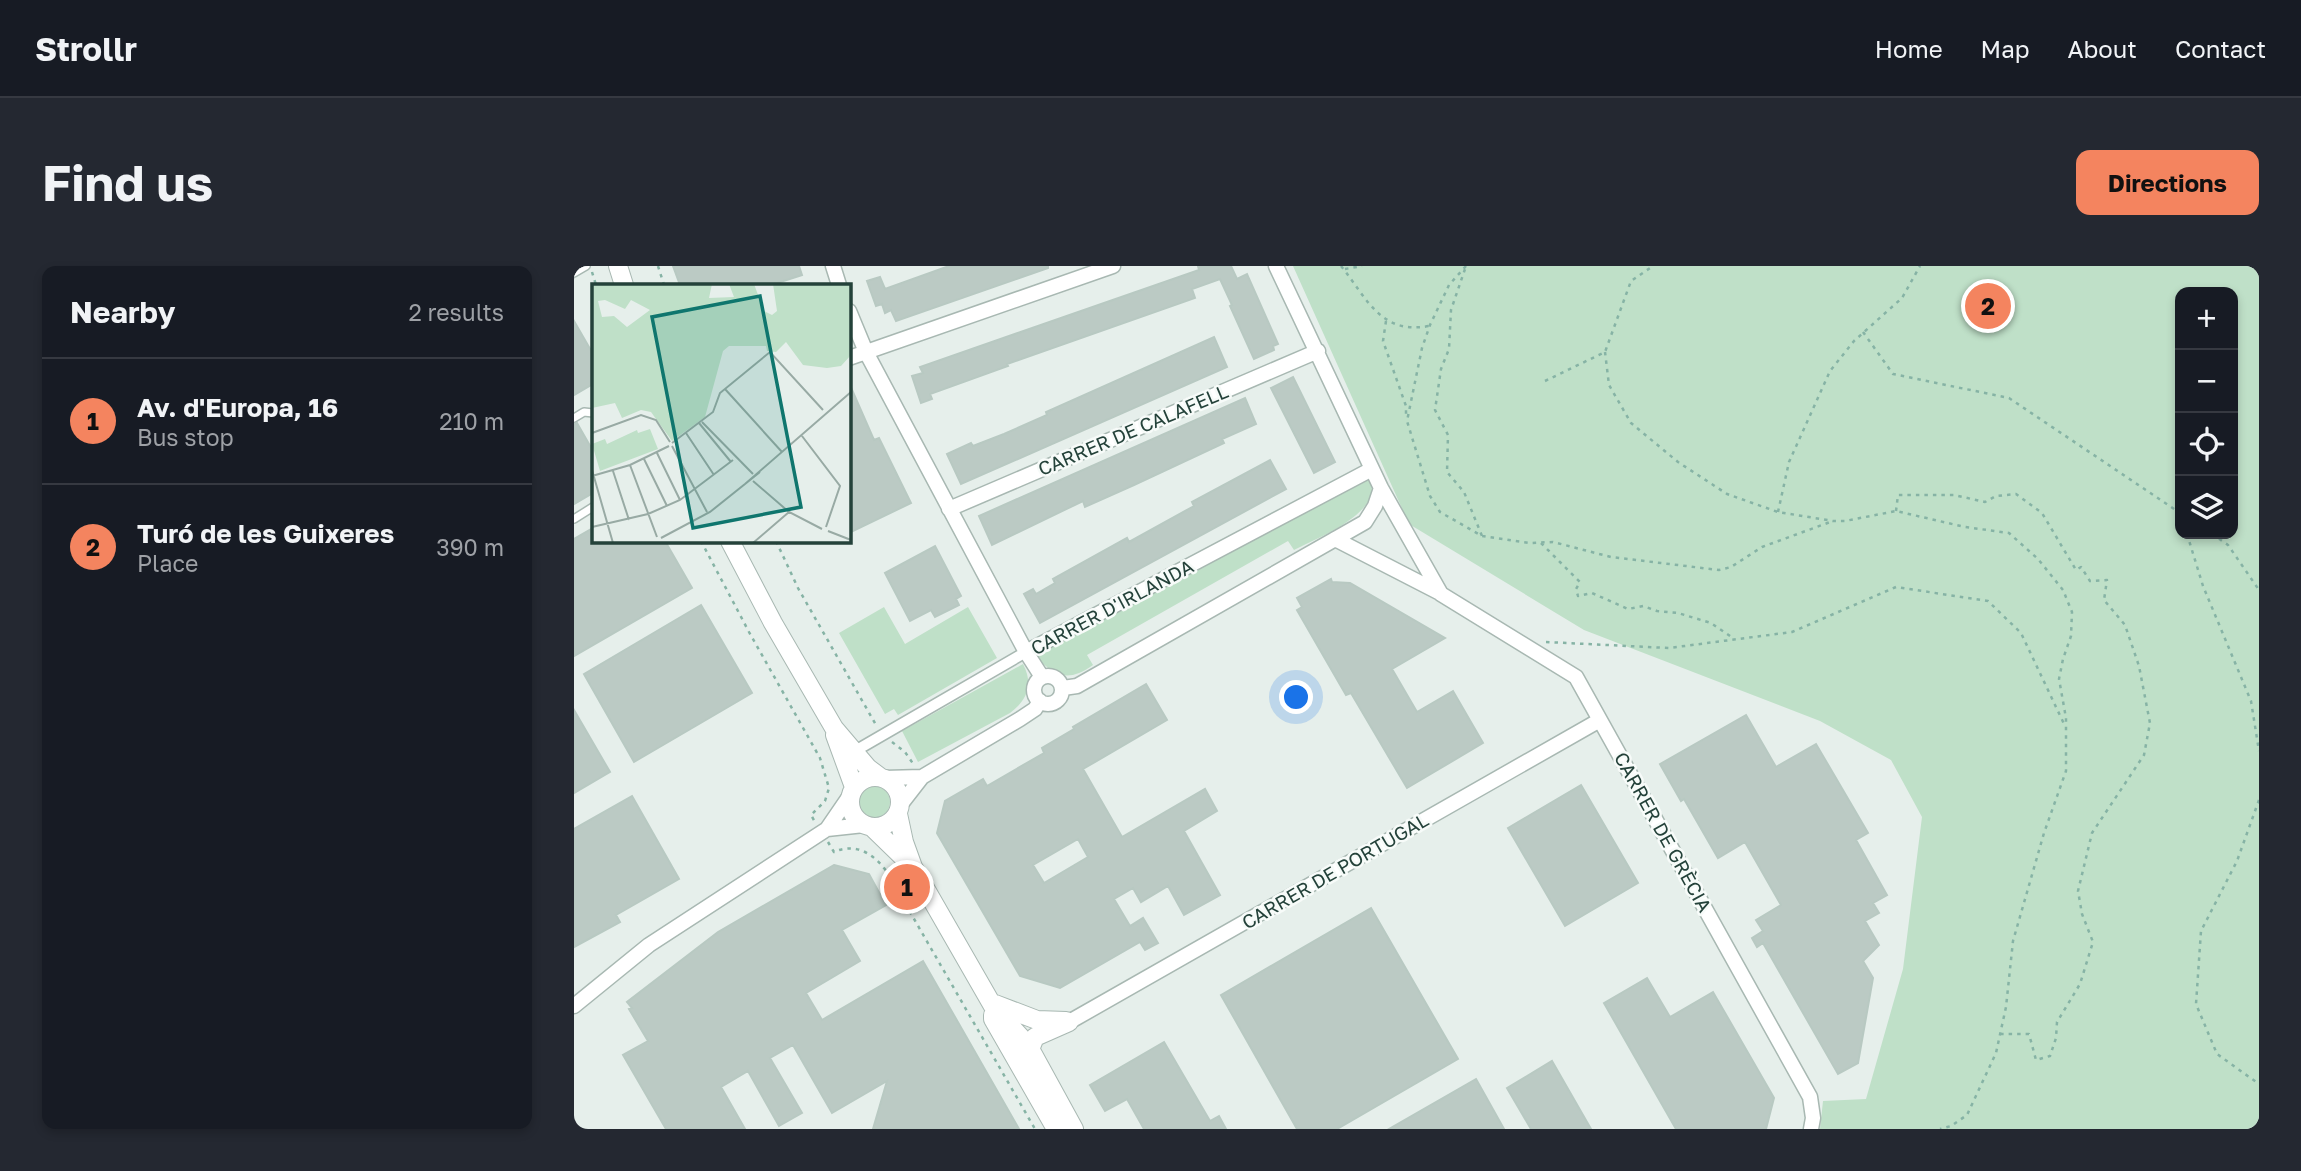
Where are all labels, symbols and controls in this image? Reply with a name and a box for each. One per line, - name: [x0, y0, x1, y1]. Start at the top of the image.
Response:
- text: Strollr: [35, 29, 137, 68]
- text: Home: [1875, 34, 1943, 63]
- text: Map: [1981, 34, 2030, 63]
- text: About: [2068, 34, 2137, 63]
- text: Contact: [2175, 34, 2266, 63]
- button: Directions: [2076, 150, 2259, 215]
- text: Find us: [42, 153, 213, 212]
- pin: 2: [1965, 280, 2011, 332]
- inset map: [592, 284, 850, 542]
- map controls: [2175, 287, 2238, 539]
- button: +: [2175, 287, 2238, 350]
- text: Nearby: [70, 294, 175, 330]
- text: 2 results: [408, 298, 504, 326]
- button: −: [2175, 350, 2238, 413]
- street label: CARRER DE CALAFELL: [1034, 379, 1231, 480]
- text: Av. d'Europa, 16: [137, 392, 338, 423]
- text: 1: [87, 407, 99, 435]
- text: 210 m: [439, 407, 504, 435]
- button: locate: [2175, 413, 2238, 476]
- text: Bus stop: [137, 423, 234, 451]
- button: layers: [2175, 476, 2238, 539]
- text: Turó de les Guixeres: [137, 518, 394, 549]
- text: 2: [86, 533, 100, 561]
- text: 390 m: [436, 533, 504, 561]
- text: Place: [137, 549, 198, 577]
- street label: CARRER D'IRLANDA: [1026, 554, 1197, 659]
- your location: [1279, 680, 1313, 714]
- street label: CARRER DE GRÈCIA: [1610, 748, 1717, 916]
- street label: CARRER DE PORTUGAL: [1237, 808, 1432, 933]
- pin: 1: [884, 861, 930, 913]

